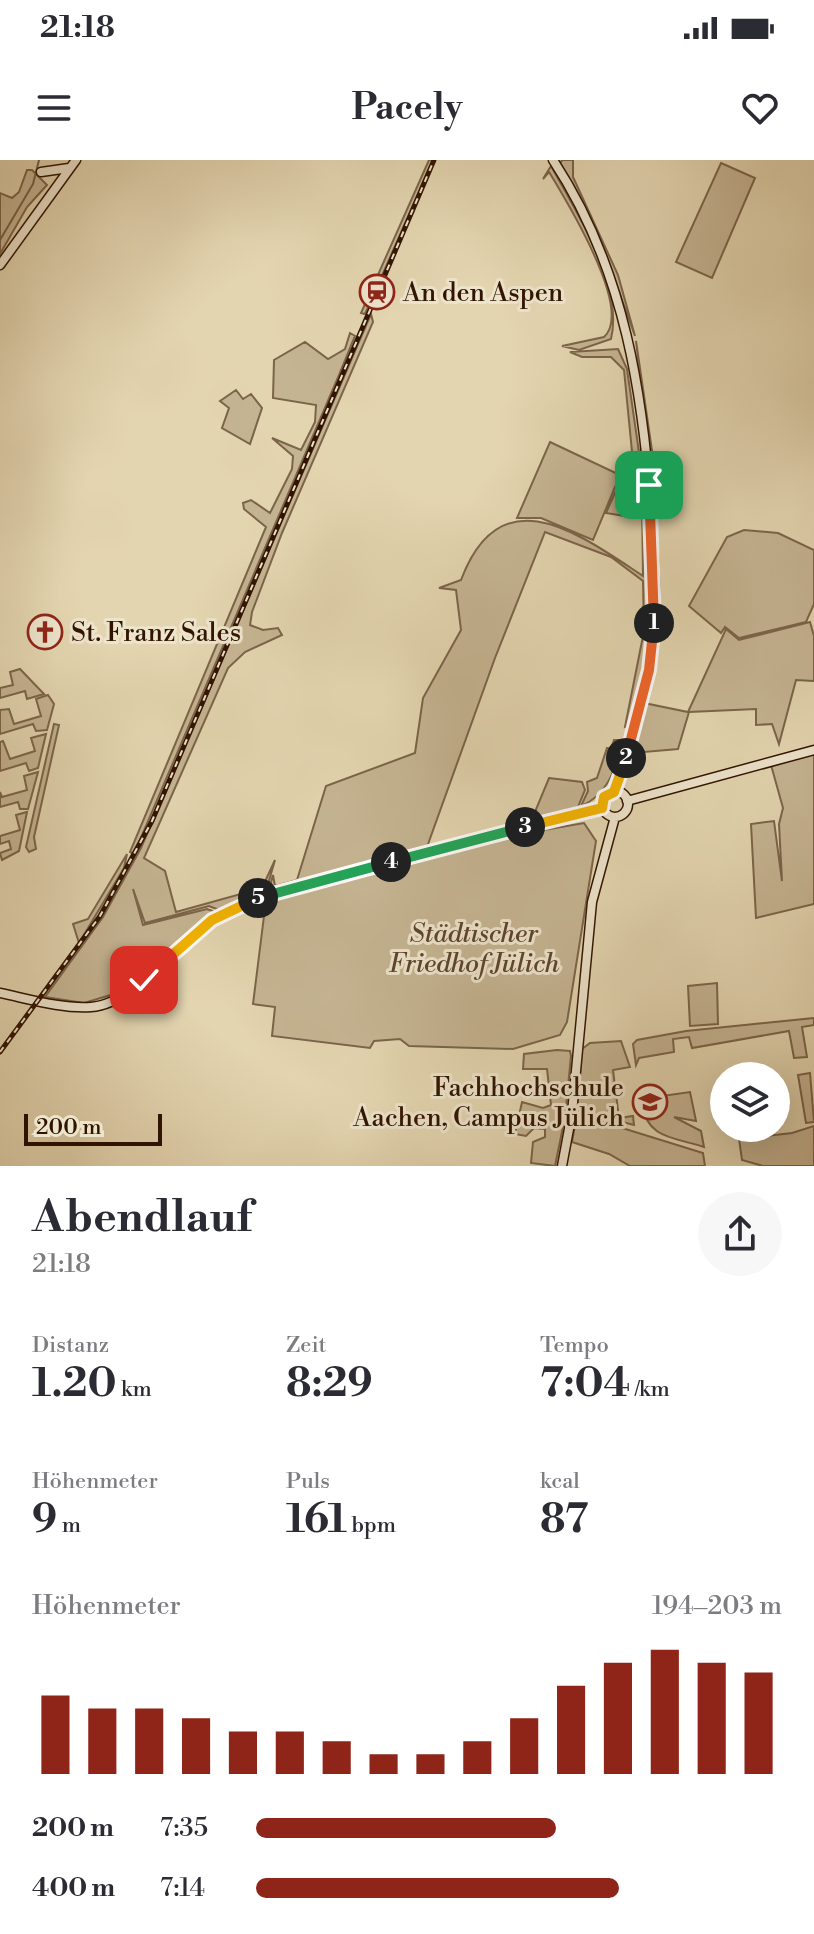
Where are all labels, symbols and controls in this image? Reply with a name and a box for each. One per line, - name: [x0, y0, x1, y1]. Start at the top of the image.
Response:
- text: 21:18: [40, 9, 115, 47]
- icon: menu: [32, 86, 76, 130]
- text: Pacely: [351, 86, 463, 131]
- icon: heart: [738, 86, 782, 130]
- station icon: An den Aspen: [358, 273, 396, 311]
- place label: An den Aspen: [402, 277, 563, 309]
- pin: [615, 451, 683, 519]
- icon: arrive: [627, 463, 671, 507]
- pin: 1: [634, 603, 674, 643]
- text: 1: [649, 609, 659, 636]
- church icon: St. Franz Sales: [26, 613, 64, 651]
- place label: St. Franz Sales: [71, 617, 241, 649]
- pin: 2: [606, 738, 646, 778]
- text: 2: [619, 744, 633, 771]
- pin: 3: [505, 807, 545, 847]
- text: 3: [518, 813, 532, 840]
- pin: 4: [371, 842, 411, 882]
- text: 4: [384, 848, 398, 875]
- pin: 5: [238, 878, 278, 918]
- text: 5: [251, 884, 265, 911]
- park label: Städtischer Friedhof Jülich: [389, 918, 560, 980]
- pin: [110, 946, 178, 1014]
- icon: check: [122, 958, 166, 1002]
- map controls: [710, 1062, 790, 1142]
- button: layers: [710, 1062, 790, 1142]
- place label: Fachhochschule Aachen, Campus Jülich: [352, 1072, 624, 1134]
- school or university icon: Fachhochschule Aachen, Campus Jülich: [631, 1083, 669, 1121]
- scale bar: [24, 1110, 162, 1146]
- text: 200 m: [36, 1114, 102, 1141]
- text: Abendlauf: [32, 1190, 252, 1245]
- button: share: [698, 1192, 782, 1276]
- text: 21:18: [32, 1248, 91, 1280]
- text: Distanz: [32, 1332, 109, 1359]
- text: Zeit: [286, 1332, 326, 1359]
- text: Tempo: [540, 1332, 609, 1359]
- text: 1.20: [32, 1359, 117, 1409]
- text: 8:29: [286, 1359, 373, 1409]
- text: 7:04: [540, 1359, 630, 1409]
- text: km: [117, 1376, 152, 1403]
- text: /km: [630, 1376, 670, 1403]
- text: Höhenmeter: [32, 1468, 158, 1495]
- text: Puls: [286, 1468, 330, 1495]
- text: kcal: [540, 1468, 580, 1495]
- text: 9: [32, 1495, 57, 1545]
- text: 161: [286, 1495, 347, 1545]
- text: 87: [540, 1495, 588, 1545]
- text: m: [57, 1512, 81, 1539]
- text: bpm: [347, 1512, 396, 1539]
- text: Höhenmeter: [32, 1590, 181, 1622]
- text: 194–203 m: [652, 1590, 782, 1622]
- text: 200 m: [32, 1812, 114, 1844]
- text: 7:35: [160, 1812, 208, 1844]
- text: 400 m: [32, 1872, 115, 1904]
- text: 7:14: [160, 1872, 205, 1904]

